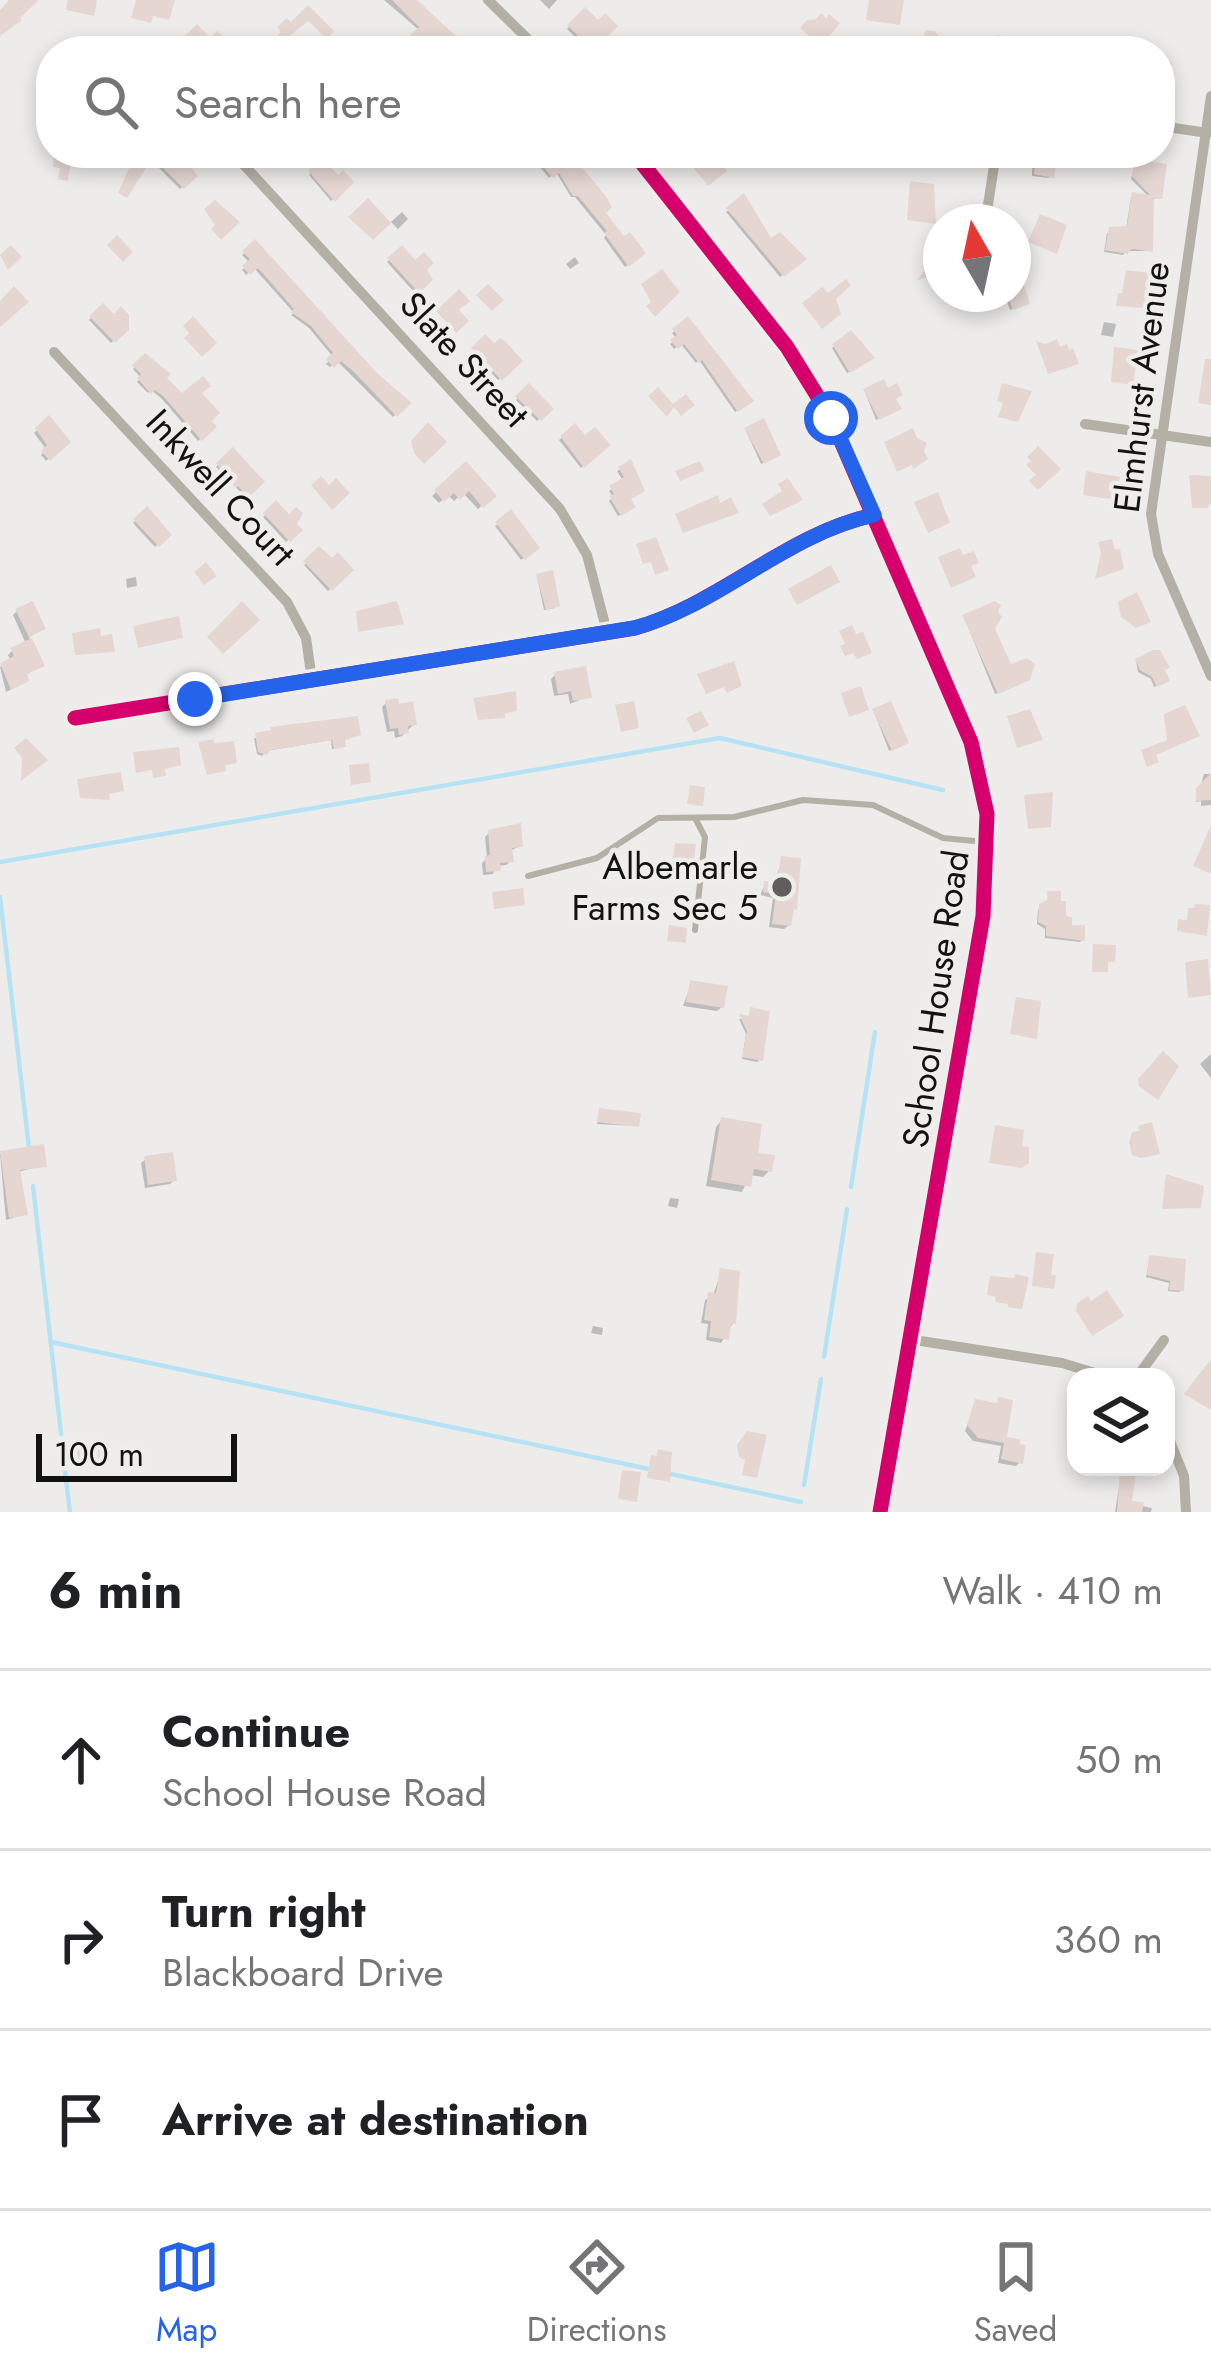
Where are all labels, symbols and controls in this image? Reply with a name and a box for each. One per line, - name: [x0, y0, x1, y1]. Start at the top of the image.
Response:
- search box: [36, 36, 1175, 168]
- icon: search: [78, 69, 144, 135]
- text: Search here: [174, 70, 402, 135]
- north arrow: [923, 204, 1031, 312]
- street label: Elmhurst Avenue: [1100, 259, 1182, 515]
- street label: Slate Street: [388, 279, 542, 439]
- route start: [804, 391, 858, 445]
- street label: Inkwell Court: [134, 397, 308, 577]
- route end: [168, 672, 222, 726]
- place label: Albemarle Farms Sec 5: [571, 840, 758, 933]
- street label: School House Road: [888, 847, 982, 1151]
- marker: Albemarle Farms Sec 5: [769, 874, 795, 900]
- map controls: [1067, 1368, 1175, 1476]
- button: layers: [1067, 1368, 1175, 1476]
- scale bar: [36, 1428, 237, 1481]
- text: 100 m: [54, 1431, 144, 1478]
- text: 6 min: [48, 1553, 183, 1627]
- text: Walk · 410 m: [942, 1562, 1163, 1619]
- text: Continue: [162, 1699, 350, 1764]
- icon: ahead: [48, 1727, 114, 1793]
- text: 50 m: [1075, 1731, 1163, 1788]
- text: School House Road: [162, 1764, 487, 1821]
- text: Turn right: [162, 1879, 366, 1944]
- icon: right: [48, 1907, 114, 1973]
- text: 360 m: [1054, 1911, 1163, 1968]
- text: Blackboard Drive: [162, 1944, 444, 2001]
- icon: arrive: [48, 2087, 114, 2153]
- text: Arrive at destination: [162, 2087, 589, 2152]
- tab: Map: [154, 2234, 220, 2353]
- tab: Directions: [527, 2234, 667, 2353]
- tab: Saved: [974, 2234, 1057, 2353]

